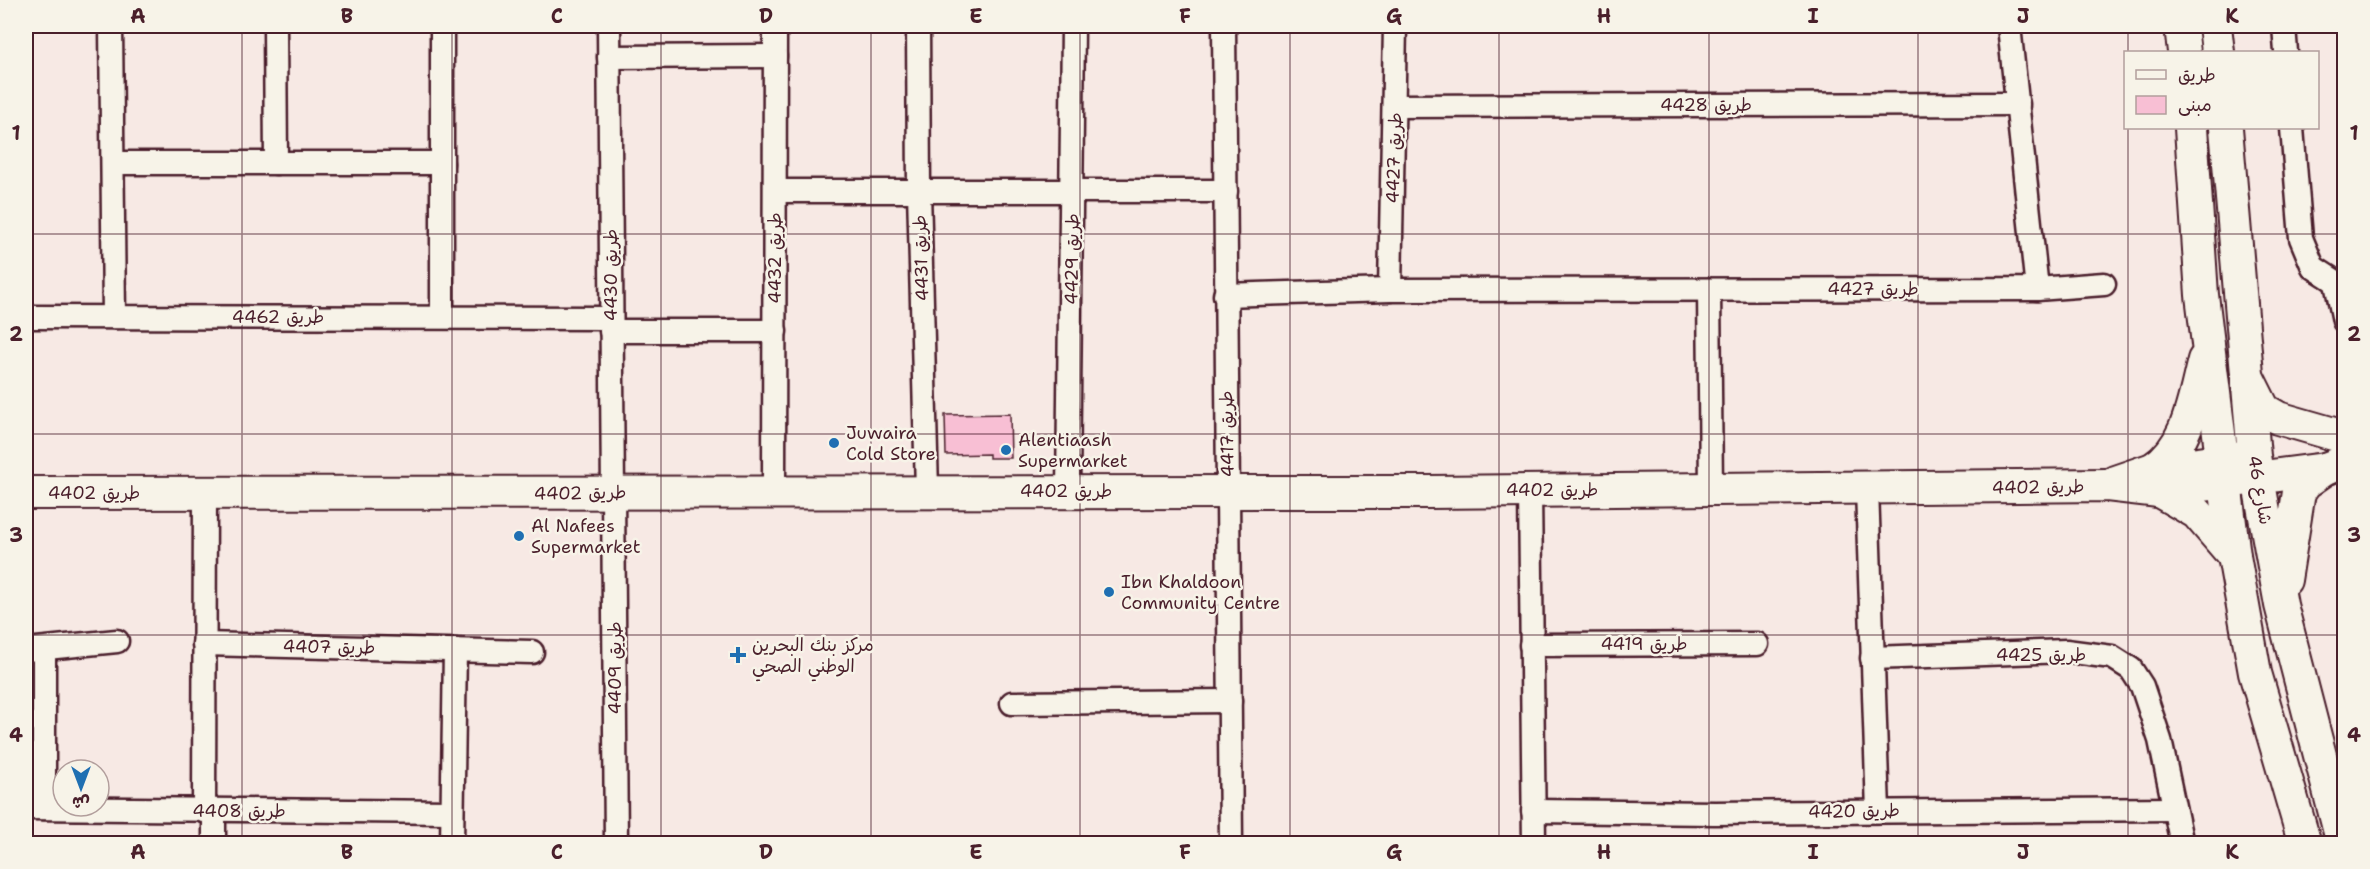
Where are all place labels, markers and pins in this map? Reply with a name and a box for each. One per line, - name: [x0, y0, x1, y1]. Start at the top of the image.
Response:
- place label: Juwaira Cold Store: [846, 421, 936, 466]
- place label: Alentiaash Supermarket: [1018, 428, 1128, 473]
- marker: Juwaira Cold Store: [827, 436, 841, 450]
- marker: Alentiaash Supermarket: [999, 443, 1013, 457]
- place label: Al Nafees Supermarket: [531, 514, 641, 559]
- marker: Al Nafees Supermarket: [512, 529, 526, 543]
- place label: Ibn Khaldoon Community Centre: [1121, 570, 1280, 615]
- marker: Ibn Khaldoon Community Centre: [1102, 585, 1116, 599]
- place label: مركز بنك البحرين الوطني الصحي: [752, 633, 874, 682]
- marker: مركز بنك البحرين الوطني الصحي: [729, 646, 747, 664]

